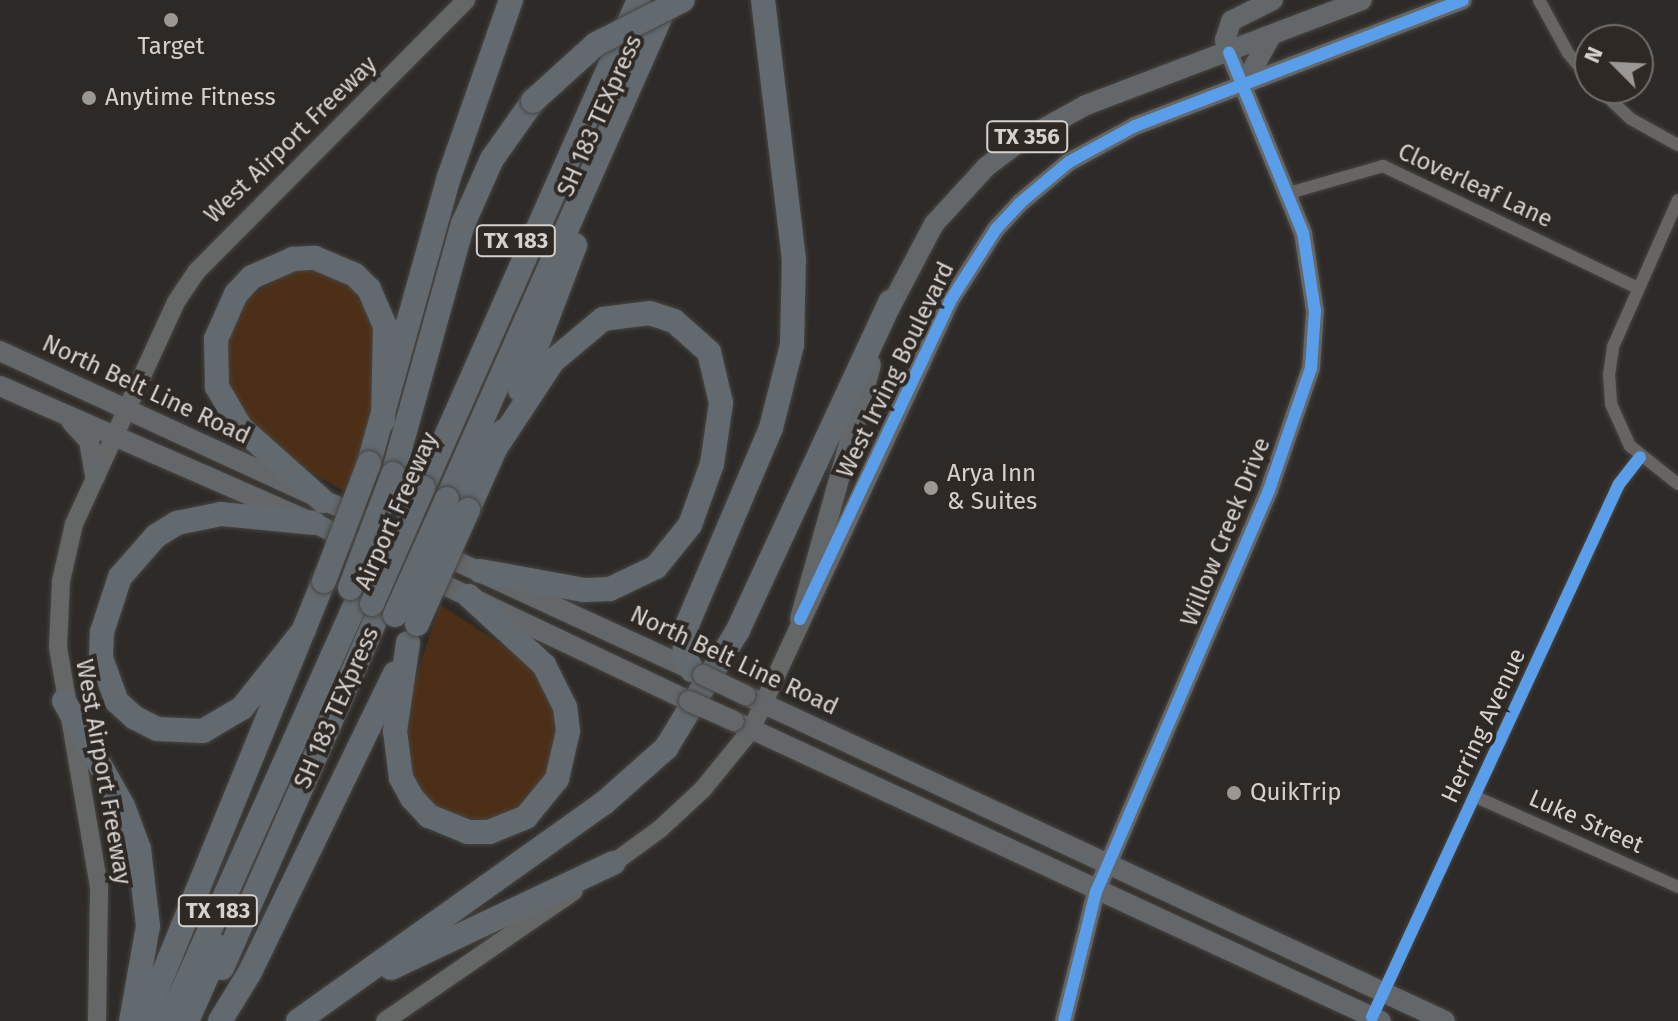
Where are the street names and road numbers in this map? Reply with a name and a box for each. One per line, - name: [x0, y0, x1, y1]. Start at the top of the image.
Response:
- street label: SH 183 TEXpress: [551, 31, 649, 201]
- street label: West Airport Freeway: [199, 50, 383, 230]
- road number: TX 356: [985, 119, 1069, 155]
- street label: Cloverleaf Lane: [1393, 138, 1557, 234]
- road number: TX 183: [474, 223, 558, 259]
- street label: West Irving Boulevard: [831, 257, 961, 483]
- street label: North Belt Line Road: [37, 329, 255, 451]
- street label: Airport Freeway: [349, 428, 445, 594]
- street label: Willow Creek Drive: [1175, 434, 1277, 630]
- street label: North Belt Line Road: [625, 600, 843, 722]
- street label: SH 183 TEXpress: [288, 623, 386, 793]
- street label: Herring Avenue: [1436, 644, 1532, 808]
- street label: West Airport Freeway: [69, 657, 137, 887]
- street label: Luke Street: [1524, 784, 1648, 860]
- road number: TX 183: [176, 893, 260, 929]

